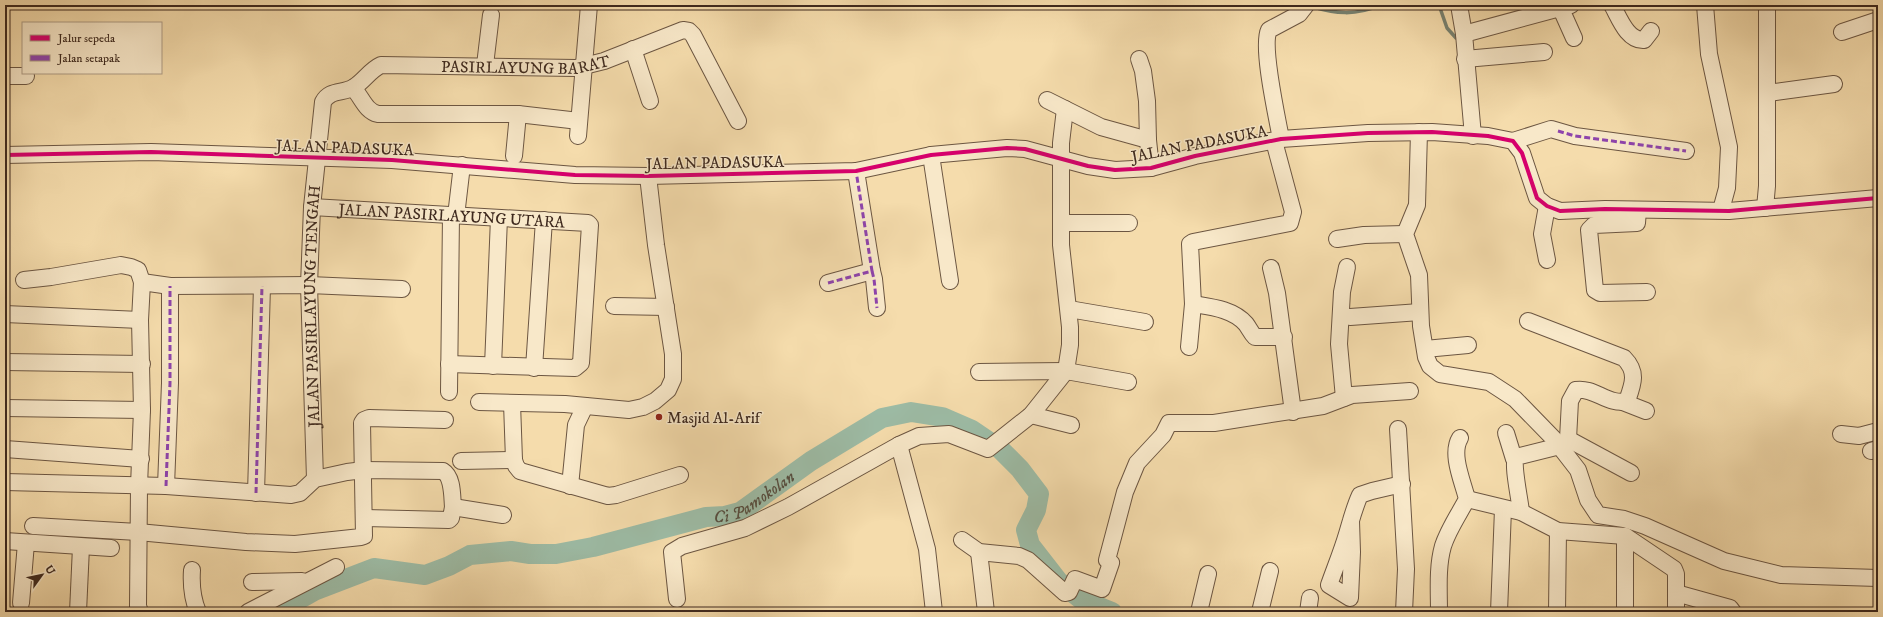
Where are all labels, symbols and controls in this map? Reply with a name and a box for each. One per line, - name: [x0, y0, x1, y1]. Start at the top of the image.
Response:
- legend: [22, 22, 162, 74]
- text: Jalur sepeda: [57, 31, 116, 46]
- text: Jalan setapak: [57, 51, 120, 66]
- street label: PASIRLAYUNG BARAT: [441, 51, 612, 79]
- street label: JALAN PADASUKA: [1128, 121, 1270, 167]
- street label: JALAN PADASUKA: [274, 136, 415, 160]
- street label: JALAN PADASUKA: [644, 152, 785, 174]
- street label: JALAN PASIRLAYUNG TENGAH: [300, 184, 325, 430]
- street label: JALAN PASIRLAYUNG UTARA: [336, 199, 566, 233]
- place label: Masjid Al-Arif: [667, 408, 763, 428]
- marker: Masjid Al-Arif: [654, 412, 664, 422]
- water label: Ci Pamokolan: [713, 466, 800, 529]
- north arrow: [22, 555, 62, 595]
- text: U: [41, 563, 58, 578]

